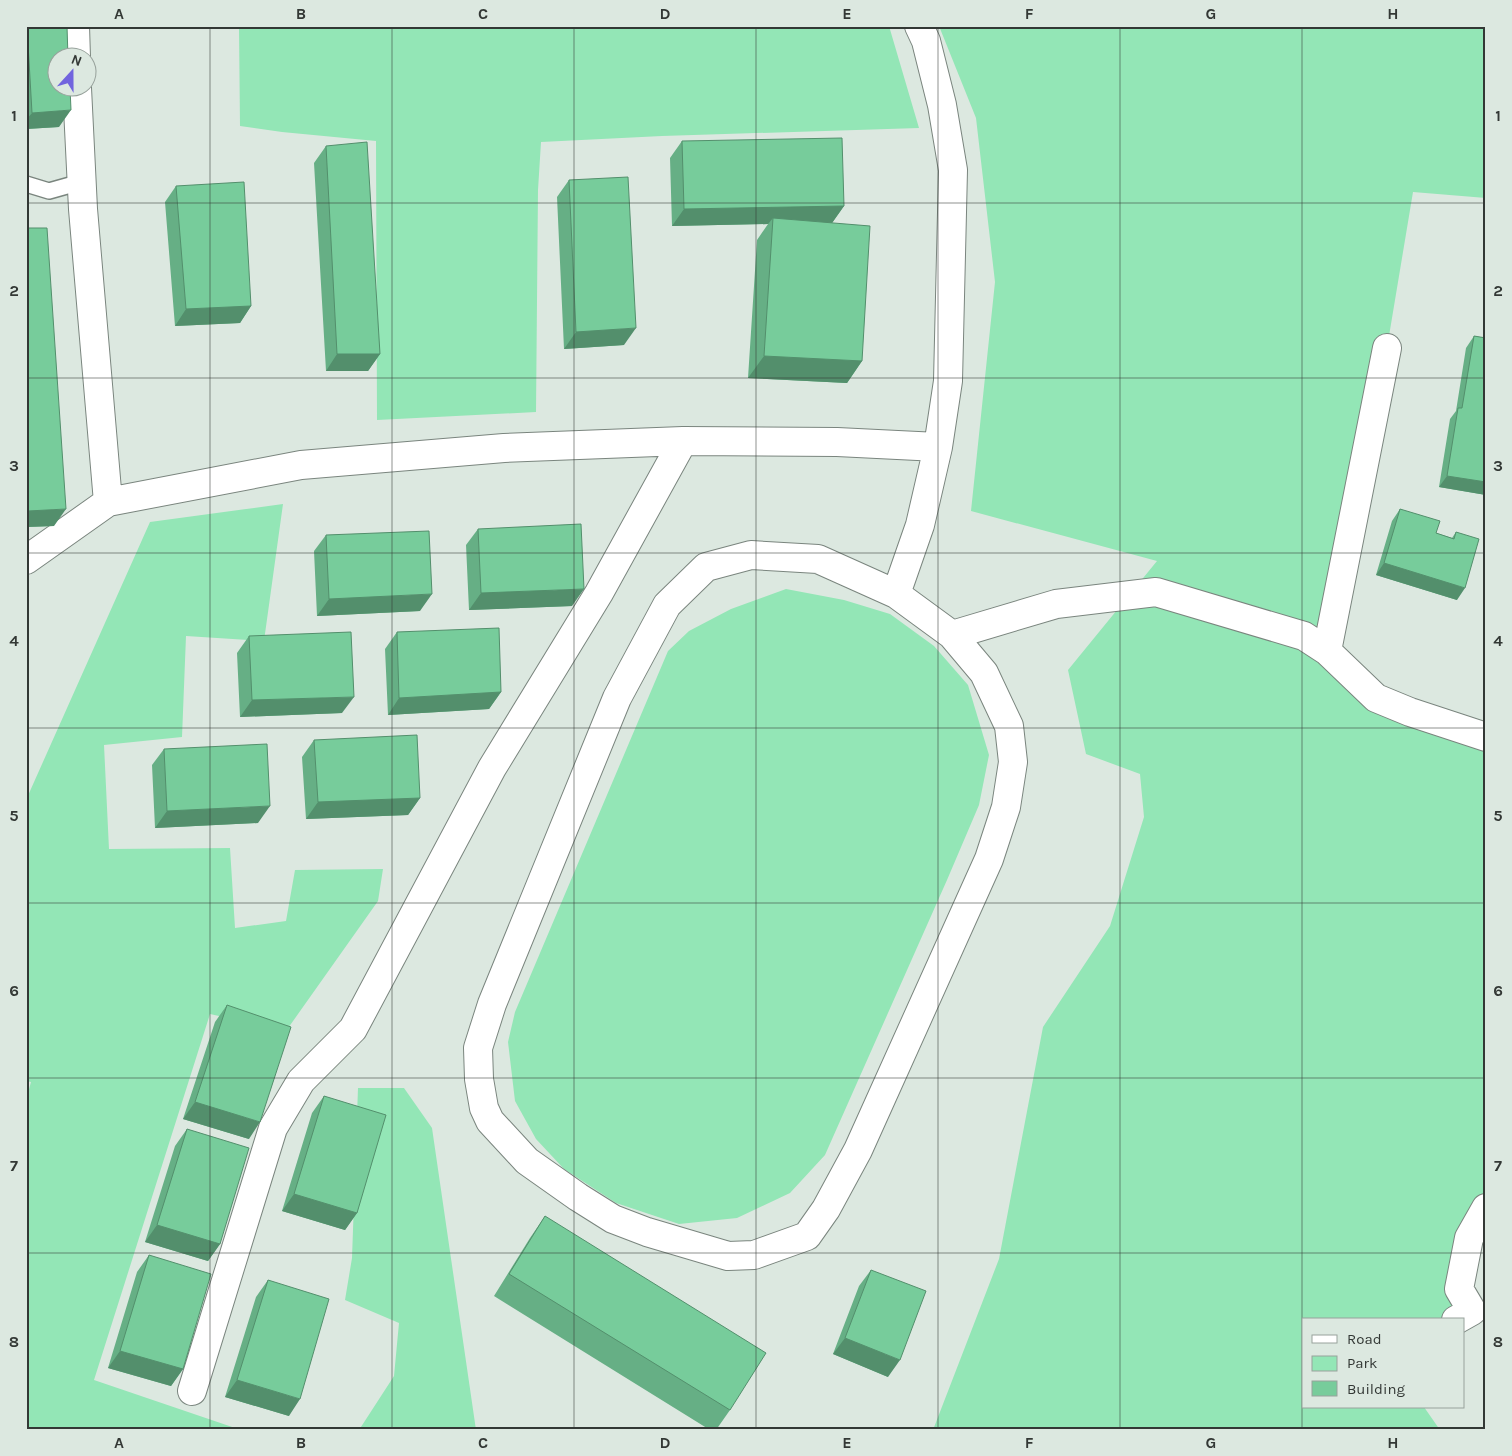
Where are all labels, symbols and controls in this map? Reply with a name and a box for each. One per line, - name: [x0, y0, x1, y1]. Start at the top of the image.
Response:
- text: A: [114, 4, 124, 23]
- text: B: [296, 4, 306, 23]
- text: C: [478, 4, 488, 23]
- text: D: [660, 4, 671, 23]
- text: E: [842, 4, 852, 23]
- text: F: [1025, 4, 1034, 23]
- text: G: [1206, 4, 1216, 23]
- text: H: [1387, 4, 1399, 23]
- north arrow: [48, 48, 98, 98]
- text: N: [69, 51, 84, 70]
- text: 1: [11, 106, 17, 125]
- text: 1: [1495, 106, 1501, 125]
- text: 2: [9, 281, 19, 300]
- text: 2: [1493, 281, 1503, 300]
- text: 3: [9, 456, 19, 475]
- text: 3: [1493, 456, 1503, 475]
- text: 4: [9, 631, 19, 650]
- text: 4: [1493, 631, 1503, 650]
- text: 5: [9, 806, 19, 825]
- text: 5: [1493, 806, 1503, 825]
- text: 6: [9, 981, 19, 1000]
- text: 6: [1493, 981, 1503, 1000]
- text: 7: [10, 1156, 18, 1175]
- text: 7: [1494, 1156, 1502, 1175]
- legend: [1302, 1318, 1464, 1408]
- text: Road: [1347, 1330, 1382, 1348]
- text: 8: [9, 1332, 19, 1351]
- text: 8: [1493, 1332, 1503, 1351]
- text: Park: [1347, 1354, 1377, 1372]
- text: Building: [1347, 1380, 1405, 1398]
- text: A: [114, 1433, 124, 1452]
- text: B: [296, 1433, 306, 1452]
- text: C: [478, 1433, 488, 1452]
- text: D: [660, 1433, 671, 1452]
- text: E: [842, 1433, 852, 1452]
- text: F: [1025, 1433, 1034, 1452]
- text: G: [1206, 1433, 1216, 1452]
- text: H: [1387, 1433, 1399, 1452]

